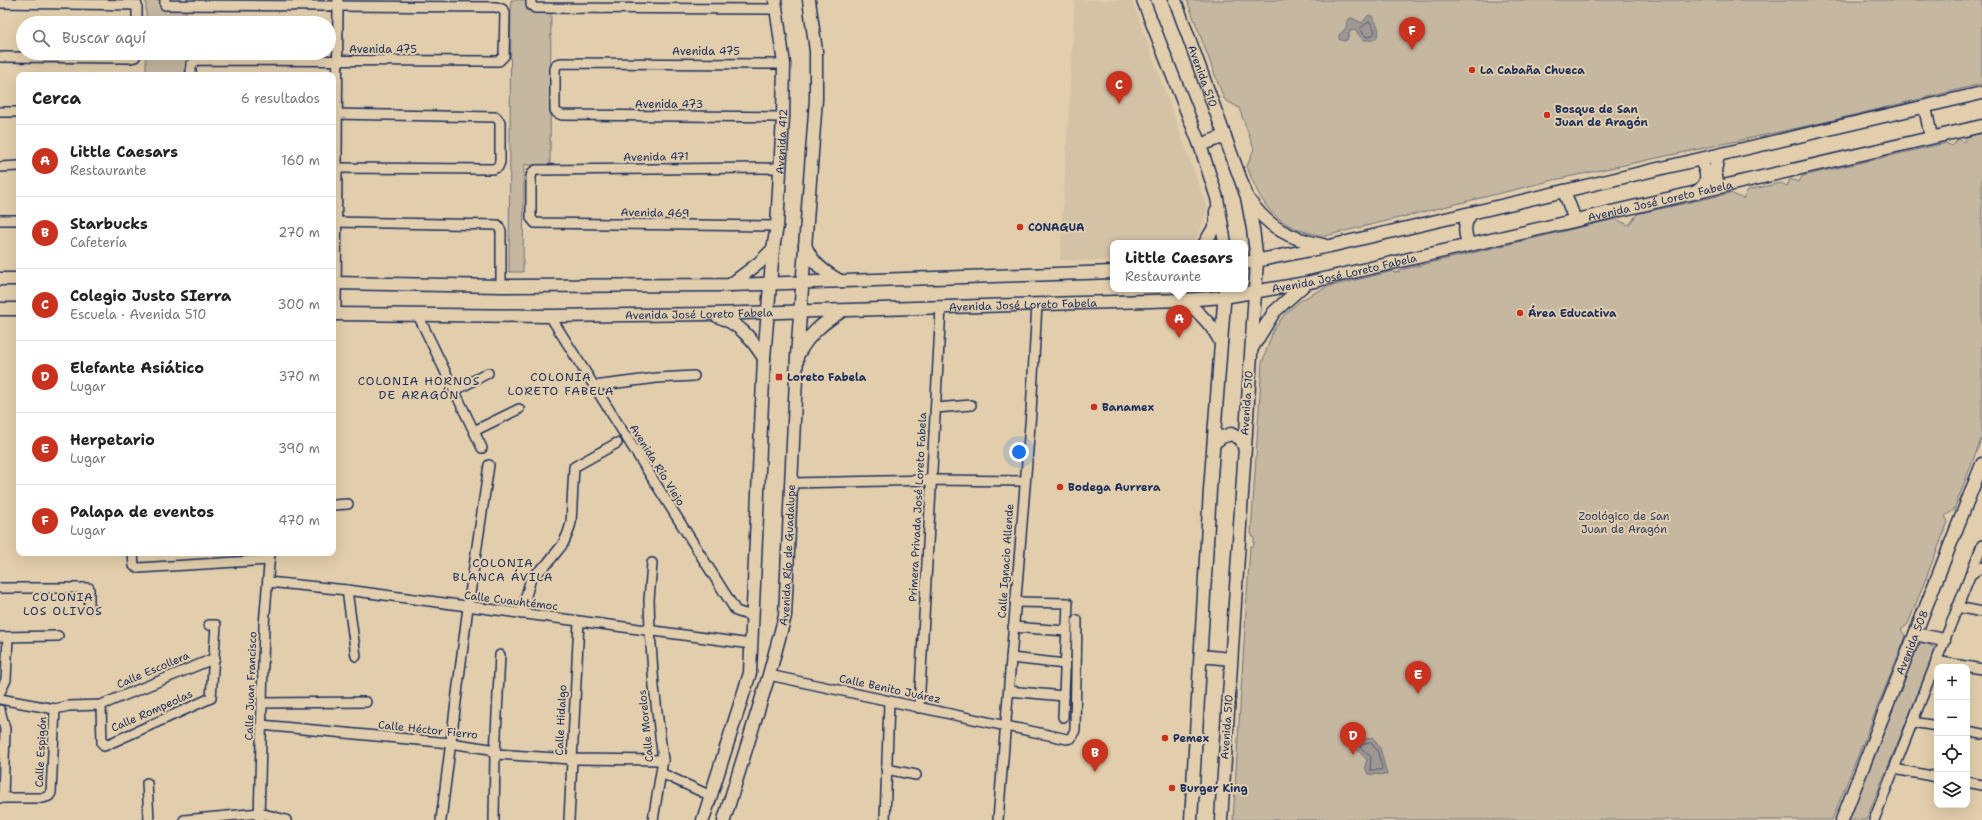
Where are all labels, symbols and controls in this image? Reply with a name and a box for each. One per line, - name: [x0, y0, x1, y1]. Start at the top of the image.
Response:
- search box: [16, 16, 336, 60]
- pin: F: [1399, 17, 1425, 50]
- icon: search: [30, 27, 52, 49]
- text: Buscar aquí: [62, 28, 146, 48]
- street label: Avenida 475: [349, 42, 417, 57]
- street label: Avenida 510: [1185, 43, 1221, 109]
- street label: Avenida 475: [672, 44, 740, 59]
- place label: La Cabaña Chueca: [1480, 63, 1585, 78]
- marker: La Cabaña Chueca: [1467, 65, 1477, 75]
- pin: C: [1106, 71, 1132, 104]
- text: Cerca: [32, 87, 81, 109]
- text: 6 resultados: [241, 90, 320, 107]
- street label: Avenida 473: [635, 97, 703, 112]
- place label: Bosque de San Juan de Aragón: [1555, 102, 1649, 130]
- street label: Avenida 412: [772, 108, 791, 175]
- marker: Bosque de San Juan de Aragón: [1542, 110, 1552, 120]
- text: Little Caesars: [70, 142, 178, 162]
- street label: Avenida 471: [623, 149, 689, 165]
- text: A: [40, 152, 50, 169]
- text: 160 m: [282, 152, 320, 169]
- text: Restaurante: [70, 162, 147, 179]
- street label: Avenida José Loreto Fabela: [1586, 177, 1734, 225]
- street label: Avenida 469: [620, 205, 690, 221]
- text: Starbucks: [70, 214, 148, 234]
- place label: CONAGUA: [1028, 220, 1085, 235]
- marker: CONAGUA: [1015, 222, 1025, 232]
- text: B: [41, 224, 49, 241]
- text: 270 m: [278, 224, 320, 241]
- text: Cafetería: [70, 234, 127, 251]
- popup: [1110, 240, 1248, 292]
- text: Little Caesars: [1125, 248, 1233, 268]
- street label: Avenida José Loreto Fabela: [1271, 250, 1418, 296]
- text: Restaurante: [1125, 268, 1201, 285]
- text: Colegio Justo SIerra: [70, 286, 231, 306]
- street label: Avenida José Loreto Fabela: [949, 295, 1097, 314]
- text: C: [41, 296, 49, 313]
- text: 300 m: [277, 296, 320, 313]
- street label: Avenida José Loreto Fabela: [625, 305, 773, 323]
- pin: A: [1166, 305, 1192, 338]
- place label: Área Educativa: [1528, 305, 1617, 321]
- text: Escuela · Avenida 510: [70, 306, 206, 323]
- marker: Área Educativa: [1515, 308, 1525, 318]
- text: Elefante Asiático: [70, 358, 204, 378]
- text: D: [40, 368, 50, 385]
- text: 370 m: [278, 368, 320, 385]
- district label: COLONIA LORETO FABELA: [508, 369, 614, 399]
- place label: Loreto Fabela: [787, 370, 867, 385]
- street label: Avenida 510: [1237, 370, 1257, 436]
- marker: Loreto Fabela: [774, 372, 784, 382]
- district label: COLONIA HORNOS DE ARAGÓN: [358, 373, 480, 403]
- text: Lugar: [70, 378, 106, 395]
- place label: Banamex: [1102, 400, 1154, 415]
- marker: Banamex: [1089, 402, 1099, 412]
- street label: Primera Privada José Loreto Fabela: [906, 412, 930, 602]
- street label: Avenida Río Viejo: [626, 421, 688, 509]
- text: Herpetario: [70, 430, 155, 450]
- text: E: [41, 440, 49, 457]
- text: 390 m: [278, 440, 320, 457]
- your location: [1009, 442, 1029, 462]
- text: Lugar: [70, 450, 106, 467]
- place label: Bodega Aurrera: [1068, 480, 1161, 495]
- marker: Bodega Aurrera: [1055, 482, 1065, 492]
- street label: Avenida Río de Guadalupe: [775, 484, 799, 627]
- text: Palapa de eventos: [70, 502, 214, 522]
- street label: Calle Ignacio Allende: [995, 503, 1017, 619]
- park label: Zoológico de San Juan de Aragón: [1578, 509, 1670, 537]
- text: F: [41, 512, 49, 529]
- text: 470 m: [278, 512, 320, 529]
- text: Lugar: [70, 522, 106, 539]
- district label: COLONIA BLANCA ÁVILA: [453, 555, 553, 585]
- street label: Calle Cuauhtémoc: [463, 588, 559, 614]
- district label: COLONIA LOS OLIVOS: [23, 589, 103, 619]
- street label: Avenida 508: [1892, 608, 1931, 677]
- street label: Calle Juan Francisco: [242, 631, 260, 741]
- street label: Calle Escollera: [114, 648, 192, 692]
- pin: E: [1405, 661, 1431, 694]
- map controls: [1934, 664, 1970, 808]
- button: +: [1934, 664, 1970, 700]
- street label: Calle Benito Juárez: [838, 671, 942, 707]
- street label: Calle Hidalgo: [552, 684, 570, 756]
- street label: Calle Rompeolas: [109, 686, 195, 736]
- street label: Calle Morelos: [635, 689, 657, 763]
- street label: Avenida 510: [1217, 694, 1237, 760]
- button: −: [1934, 700, 1970, 736]
- street label: Calle Espigón: [32, 716, 50, 788]
- street label: Calle Héctor Fierro: [377, 717, 479, 743]
- pin: D: [1340, 722, 1366, 755]
- place label: Pemex: [1173, 731, 1209, 746]
- marker: Pemex: [1160, 733, 1170, 743]
- button: locate: [1934, 736, 1970, 772]
- pin: B: [1082, 739, 1108, 772]
- button: layers: [1934, 772, 1970, 808]
- place label: Burger King: [1180, 781, 1248, 796]
- marker: Burger King: [1167, 783, 1177, 793]

